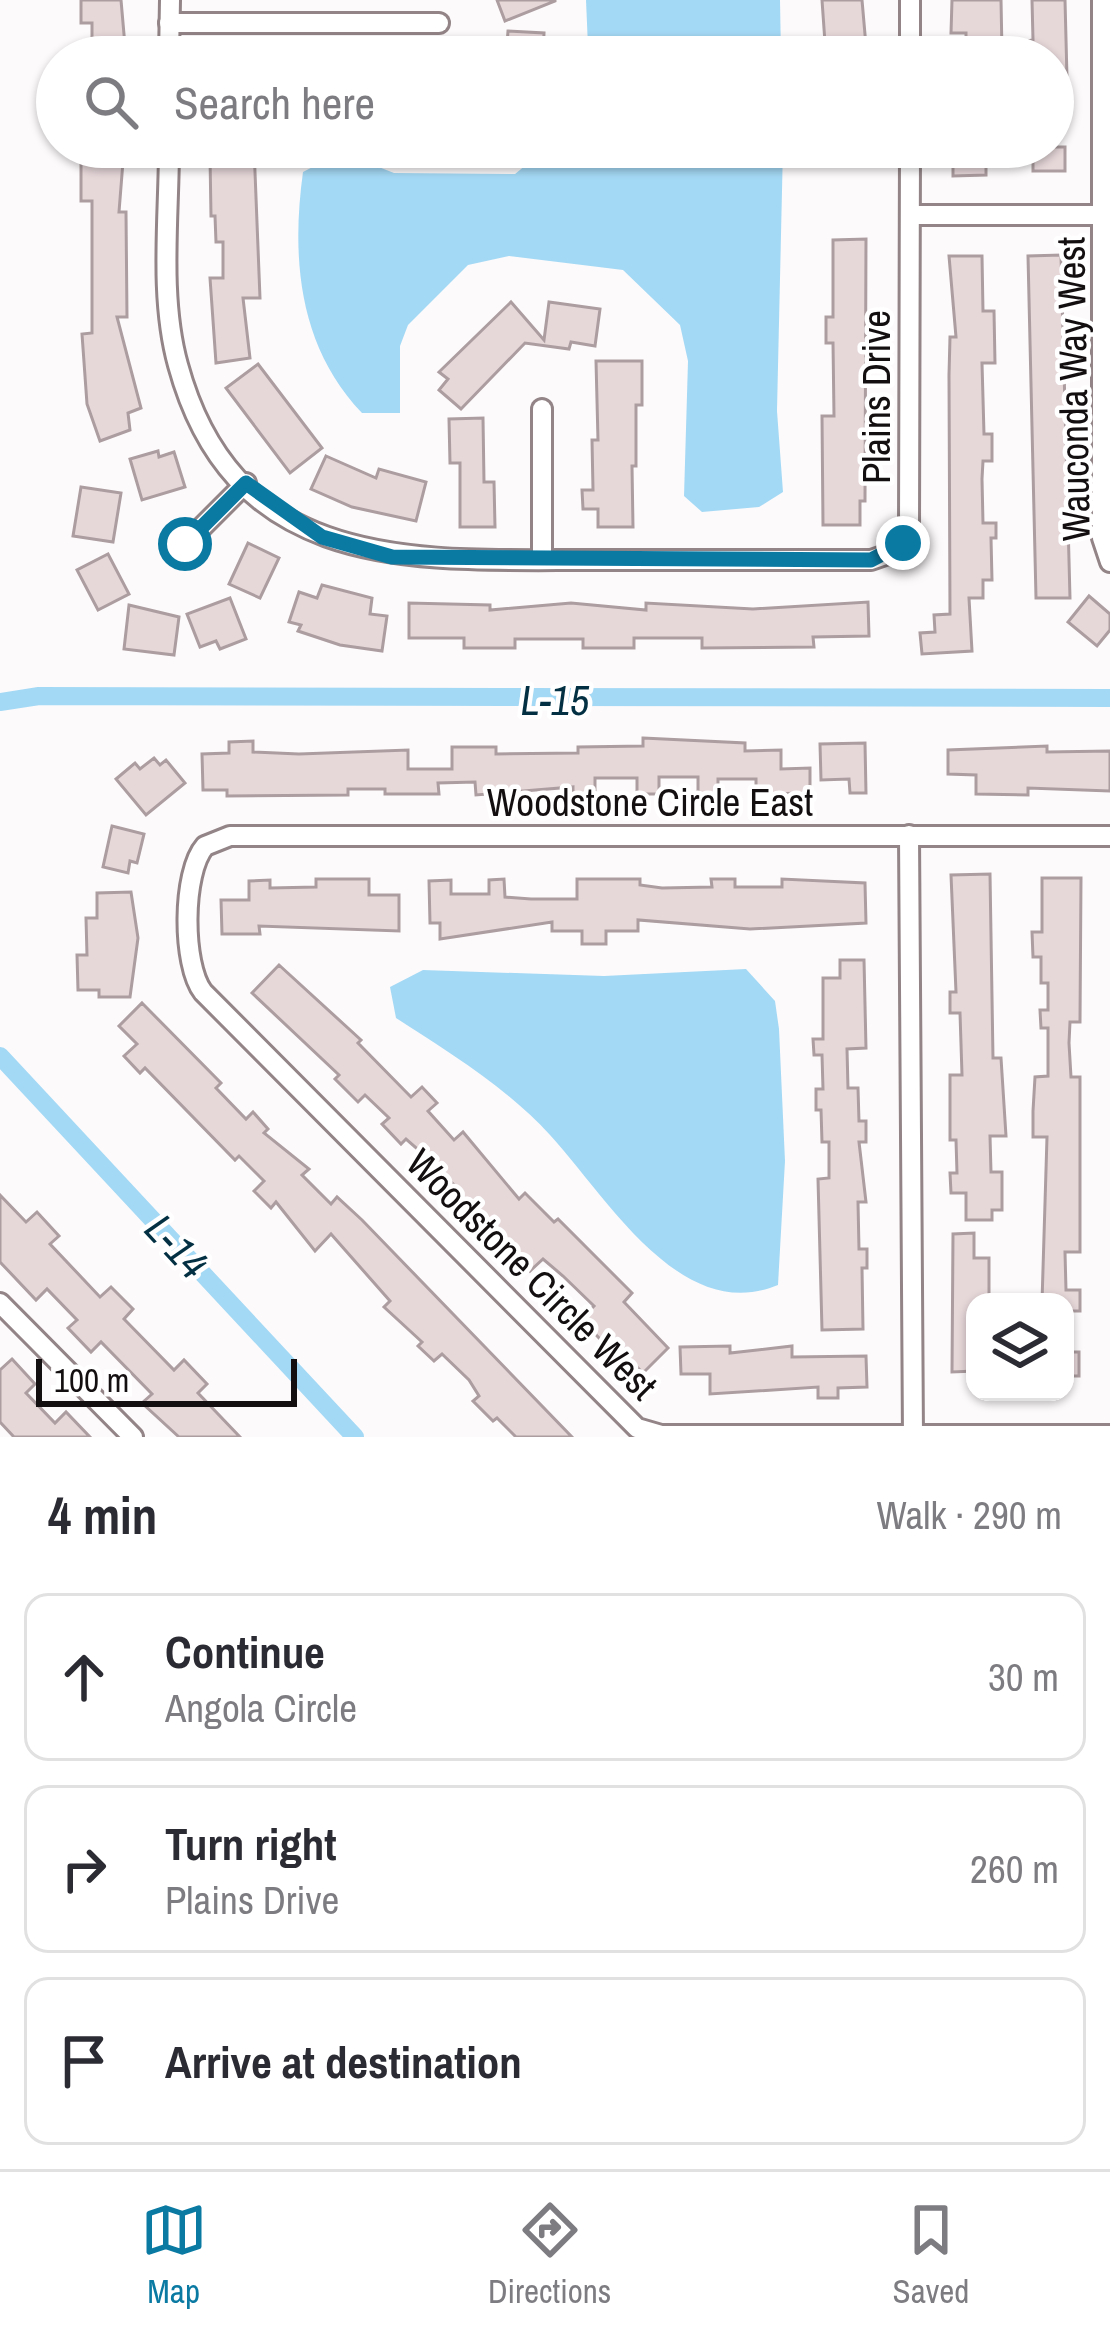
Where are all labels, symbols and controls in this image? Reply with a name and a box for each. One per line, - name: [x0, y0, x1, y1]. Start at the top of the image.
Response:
- search box: [36, 36, 1074, 168]
- icon: search: [78, 69, 144, 135]
- text: Search here: [174, 72, 375, 133]
- street label: Wauconda Way West: [1044, 236, 1102, 542]
- street label: Plains Drive: [850, 310, 902, 484]
- route end: [876, 516, 930, 570]
- route start: [158, 517, 212, 571]
- water label: L-15: [521, 672, 589, 728]
- street label: Woodstone Circle East: [487, 776, 813, 828]
- street label: Woodstone Circle West: [395, 1137, 669, 1411]
- water label: L-14: [133, 1202, 221, 1290]
- map controls: [966, 1293, 1074, 1401]
- button: layers: [966, 1293, 1074, 1401]
- scale bar: [36, 1353, 297, 1406]
- text: 100 m: [54, 1358, 129, 1402]
- text: 4 min: [48, 1481, 157, 1550]
- text: Walk · 290 m: [877, 1489, 1062, 1541]
- text: Continue: [165, 1621, 325, 1682]
- icon: ahead: [51, 1644, 117, 1710]
- text: 30 m: [988, 1651, 1059, 1703]
- text: Angola Circle: [165, 1682, 357, 1734]
- text: Turn right: [165, 1813, 337, 1874]
- icon: right: [51, 1836, 117, 1902]
- text: 260 m: [970, 1843, 1059, 1895]
- text: Plains Drive: [165, 1874, 339, 1926]
- icon: arrive: [51, 2028, 117, 2094]
- text: Arrive at destination: [165, 2031, 522, 2092]
- tab: Map: [141, 2197, 207, 2313]
- tab: Directions: [488, 2197, 611, 2313]
- tab: Saved: [893, 2197, 969, 2313]

